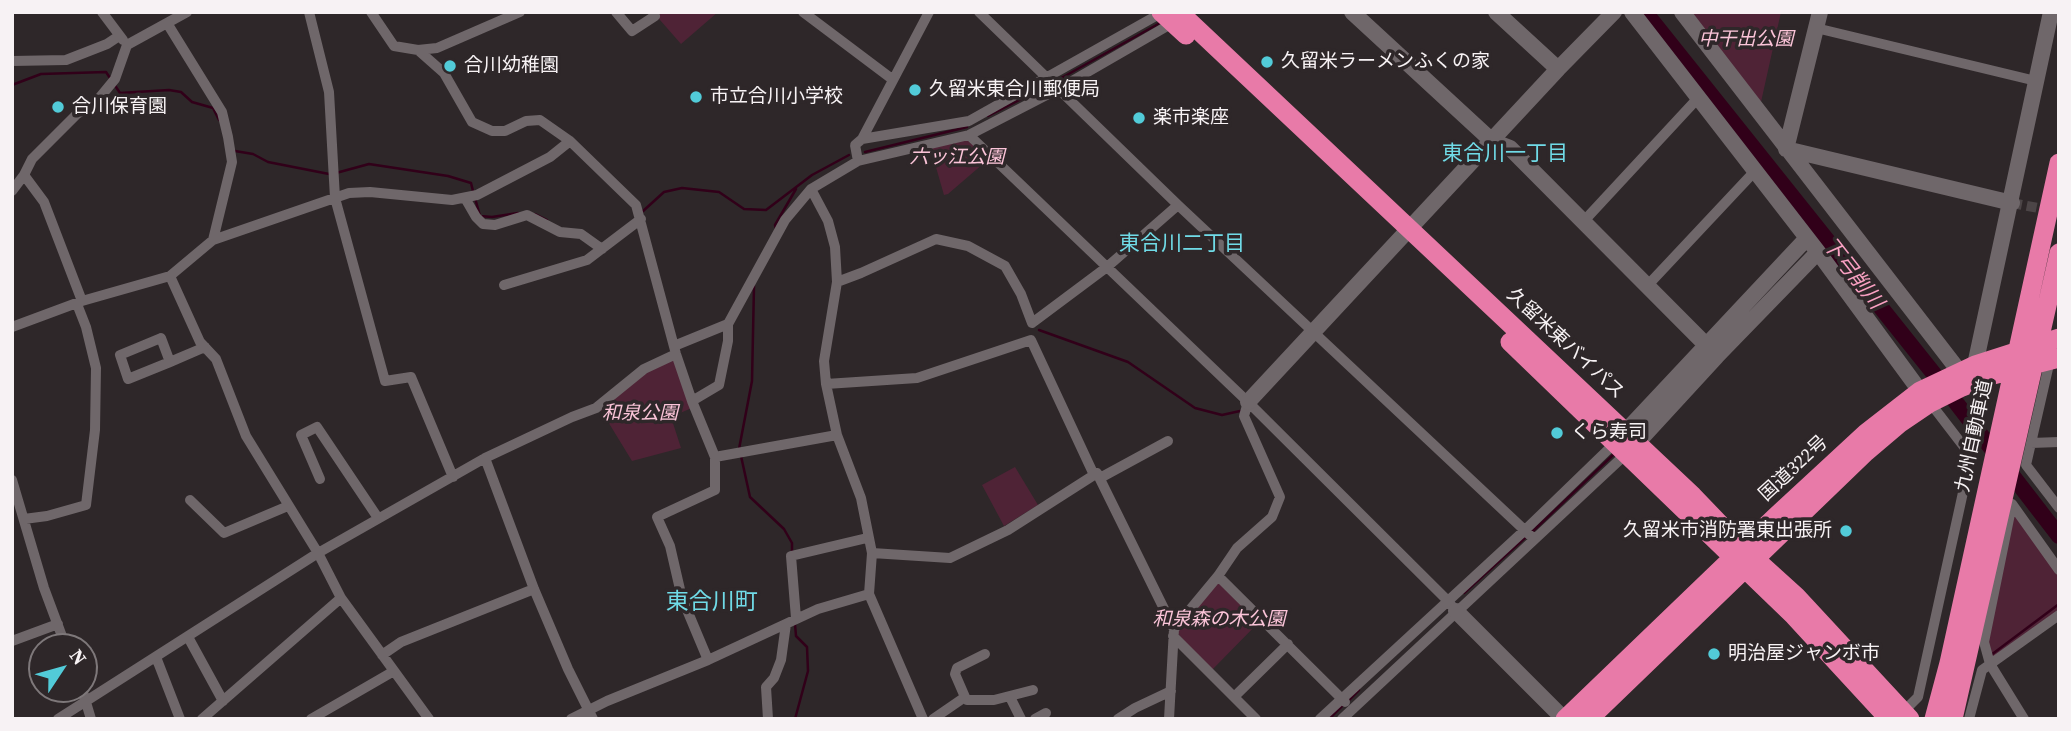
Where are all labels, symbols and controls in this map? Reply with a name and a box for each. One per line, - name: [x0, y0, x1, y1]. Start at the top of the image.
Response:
- park label: 中干出公園: [1699, 29, 1793, 51]
- place label: 久留米ラーメンふくの家: [1281, 51, 1490, 73]
- marker: 久留米ラーメンふくの家: [1259, 54, 1275, 70]
- place label: 合川幼稚園: [464, 55, 559, 77]
- marker: 合川幼稚園: [442, 58, 458, 74]
- place label: 久留米東合川郵便局: [929, 79, 1100, 101]
- marker: 久留米東合川郵便局: [907, 82, 923, 98]
- place label: 市立合川小学校: [710, 86, 843, 108]
- marker: 市立合川小学校: [688, 89, 704, 105]
- place label: 合川保育園: [72, 96, 167, 118]
- marker: 合川保育園: [50, 99, 66, 115]
- place label: 楽市楽座: [1153, 107, 1229, 129]
- marker: 楽市楽座: [1131, 110, 1147, 126]
- district label: 東合川一丁目: [1442, 142, 1568, 168]
- park label: 六ッ江公園: [910, 147, 1004, 169]
- district label: 東合川二丁目: [1119, 232, 1245, 258]
- water label: 下弓削川: [1816, 233, 1888, 315]
- street label: 久留米東バイパス: [1502, 284, 1628, 404]
- street label: 九州自動車道: [1952, 378, 1998, 494]
- park label: 和泉公園: [602, 403, 678, 425]
- place label: くら寿司: [1571, 422, 1647, 444]
- marker: くら寿司: [1549, 425, 1565, 441]
- street label: 国道322号: [1755, 432, 1833, 506]
- place label: 久留米市消防署東出張所: [1623, 520, 1832, 542]
- marker: 久留米市消防署東出張所: [1838, 523, 1854, 539]
- district label: 東合川町: [666, 589, 758, 617]
- park label: 和泉森の木公園: [1153, 609, 1285, 631]
- north arrow: [28, 633, 98, 703]
- place label: 明治屋ジャンボ市: [1728, 643, 1880, 665]
- text: N: [64, 644, 93, 670]
- marker: 明治屋ジャンボ市: [1706, 646, 1722, 662]

